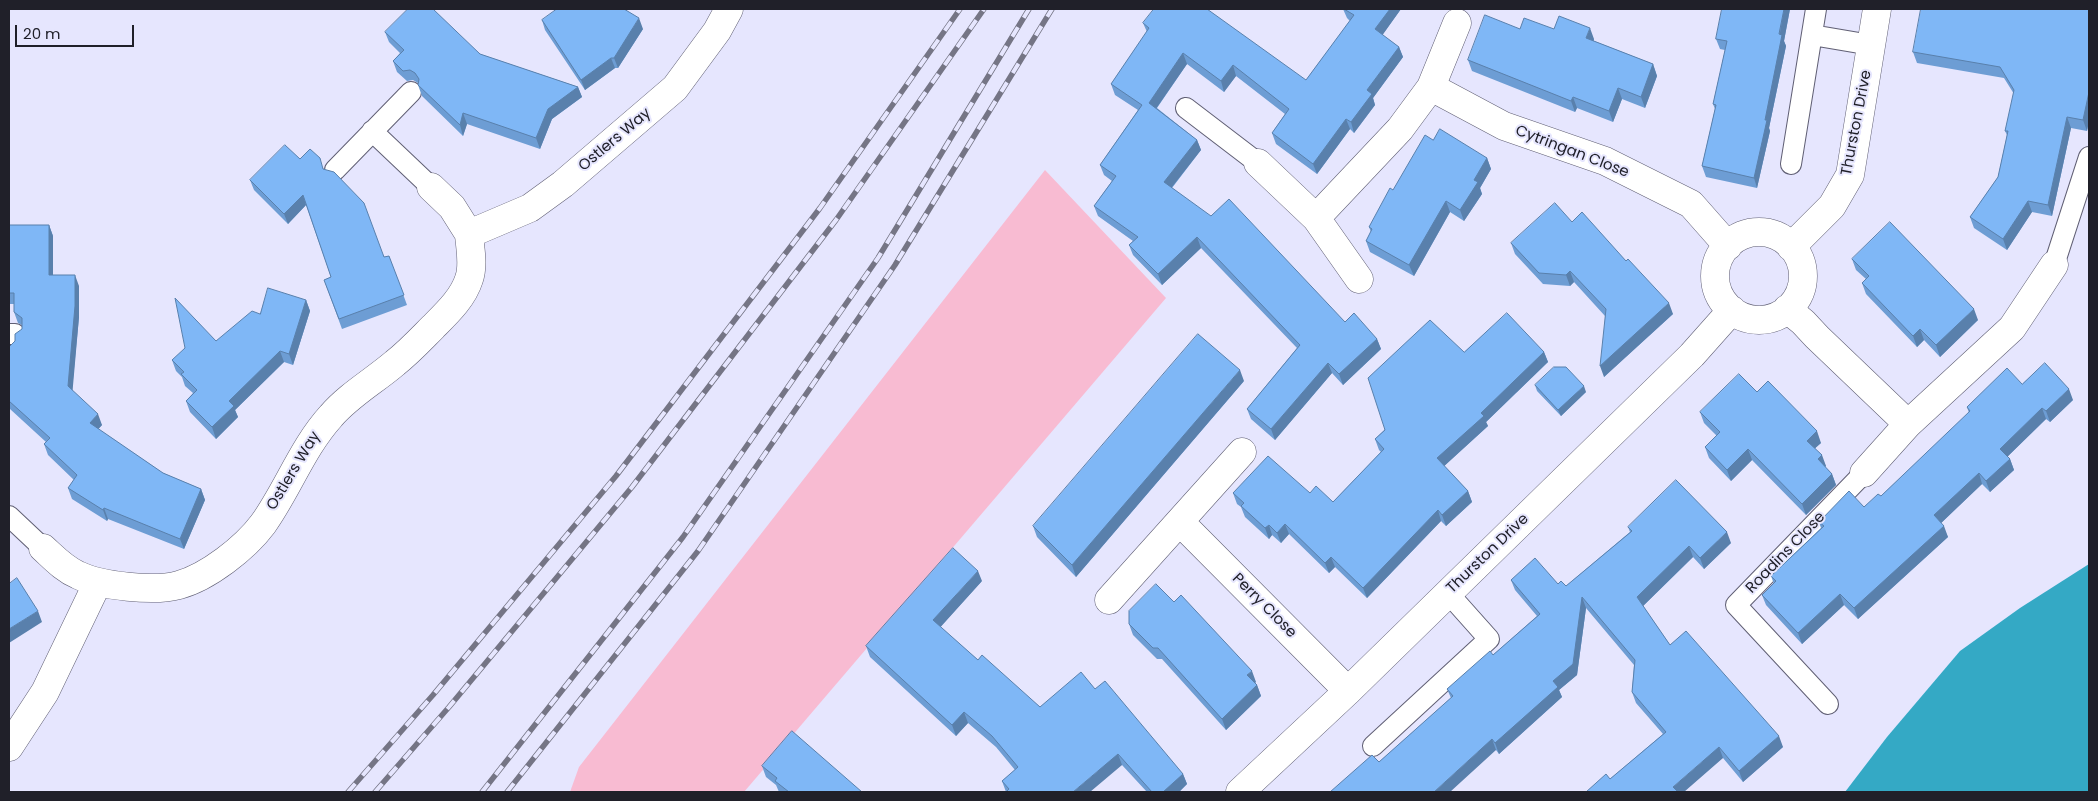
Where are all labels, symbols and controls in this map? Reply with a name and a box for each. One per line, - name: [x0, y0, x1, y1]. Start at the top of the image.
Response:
- scale bar: [18, 15, 136, 47]
- text: 20 m: [23, 23, 61, 44]
- street label: Thurston Drive: [1838, 69, 1876, 177]
- street label: Ostlers Way: [575, 105, 655, 175]
- street label: Cytringan Close: [1513, 122, 1631, 182]
- street label: Ostlers Way: [263, 428, 325, 514]
- street label: Roadins Close: [1743, 509, 1829, 597]
- street label: Thurston Drive: [1443, 510, 1533, 598]
- street label: Perry Close: [1228, 570, 1300, 642]

